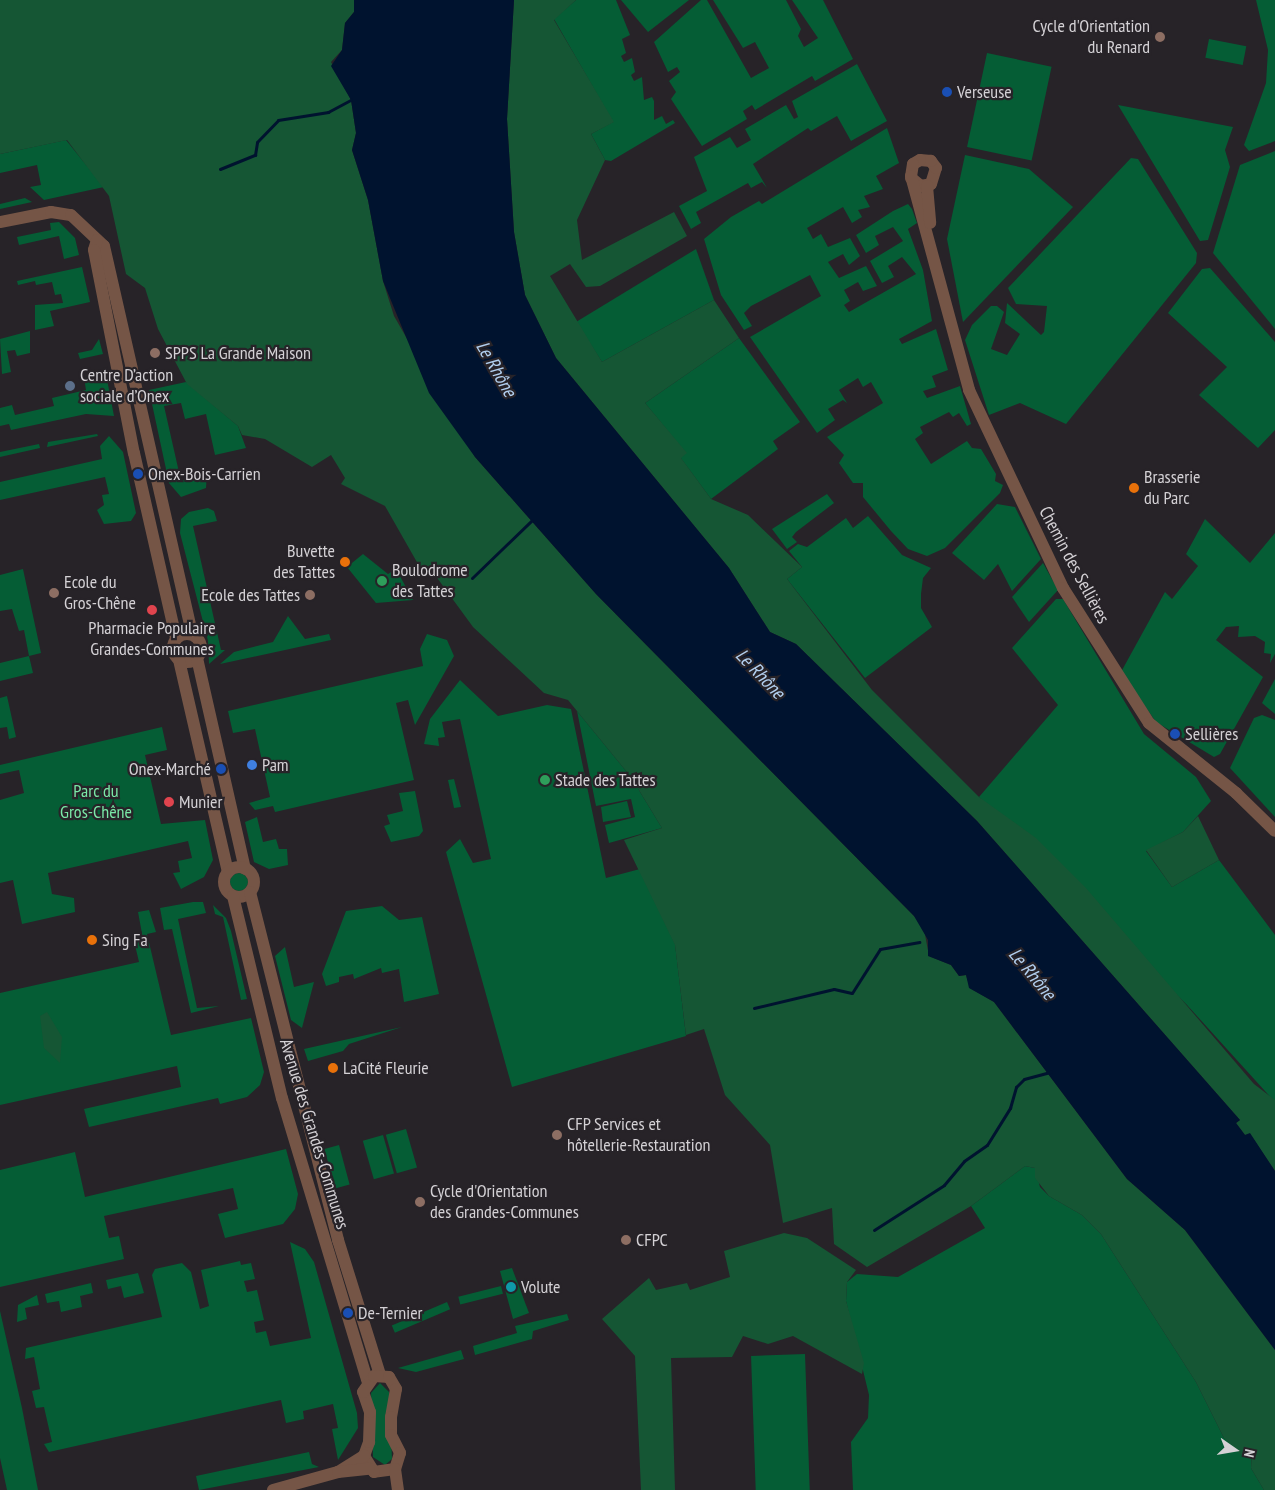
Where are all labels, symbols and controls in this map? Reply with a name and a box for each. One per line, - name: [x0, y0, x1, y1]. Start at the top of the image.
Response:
- place label: Cycle d'Orientation du Renard: [1033, 16, 1150, 58]
- marker: Cycle d'Orientation du Renard: [1154, 31, 1166, 43]
- place label: Verseuse: [957, 81, 1012, 103]
- marker: Verseuse: [941, 86, 953, 98]
- water label: Le Rhône: [471, 337, 521, 401]
- place label: SPPS La Grande Maison: [165, 342, 311, 364]
- marker: SPPS La Grande Maison: [149, 347, 161, 359]
- place label: Centre D’action sociale d’Onex: [80, 365, 173, 408]
- marker: Centre D’action sociale d’Onex: [64, 380, 76, 392]
- place label: Onex-Bois-Carrien: [148, 463, 261, 485]
- place label: Brasserie du Parc: [1144, 467, 1200, 509]
- marker: Onex-Bois-Carrien: [132, 468, 144, 480]
- marker: Brasserie du Parc: [1128, 482, 1140, 494]
- street label: Chemin des Sellières: [1034, 503, 1114, 627]
- place label: Buvette des Tattes: [273, 541, 335, 584]
- marker: Buvette des Tattes: [339, 556, 351, 568]
- place label: Boulodrome des Tattes: [392, 560, 468, 602]
- place label: Ecole du Gros-Chêne: [64, 572, 136, 614]
- marker: Boulodrome des Tattes: [376, 575, 388, 587]
- place label: Ecole des Tattes: [201, 584, 300, 606]
- marker: Ecole du Gros-Chêne: [48, 587, 60, 599]
- marker: Ecole des Tattes: [304, 589, 316, 601]
- marker: Pharmacie Populaire Grandes-Communes: [146, 604, 158, 616]
- place label: Pharmacie Populaire Grandes-Communes: [88, 618, 216, 660]
- water label: Le Rhône: [731, 644, 789, 704]
- place label: Sellières: [1185, 723, 1238, 745]
- marker: Sellières: [1169, 728, 1181, 740]
- place label: Pam: [262, 754, 289, 776]
- place label: Onex-Marché: [129, 758, 211, 780]
- marker: Pam: [246, 759, 258, 771]
- marker: Onex-Marché: [215, 763, 227, 775]
- place label: Stade des Tattes: [555, 769, 656, 791]
- marker: Stade des Tattes: [539, 774, 551, 786]
- park label: Parc du Gros-Chêne: [60, 781, 132, 824]
- place label: Munier: [179, 791, 222, 813]
- marker: Munier: [163, 796, 175, 808]
- place label: Sing Fa: [102, 929, 148, 951]
- marker: Sing Fa: [86, 934, 98, 946]
- water label: Le Rhône: [1004, 943, 1060, 1005]
- street label: Avenue des Grandes-Communes: [275, 1036, 353, 1232]
- place label: LaCité Fleurie: [343, 1057, 429, 1079]
- marker: LaCité Fleurie: [327, 1062, 339, 1074]
- place label: CFP Services et hôtellerie-Restauration: [567, 1114, 710, 1156]
- marker: CFP Services et hôtellerie-Restauration: [551, 1129, 563, 1141]
- place label: Cycle d'Orientation des Grandes-Communes: [430, 1181, 579, 1224]
- marker: Cycle d'Orientation des Grandes-Communes: [414, 1196, 426, 1208]
- place label: CFPC: [636, 1229, 668, 1251]
- marker: CFPC: [620, 1234, 632, 1246]
- place label: Volute: [521, 1276, 560, 1298]
- marker: Volute: [505, 1281, 517, 1293]
- place label: De-Ternier: [358, 1302, 423, 1324]
- marker: De-Ternier: [342, 1307, 354, 1319]
- north arrow: [1210, 1425, 1260, 1475]
- text: N: [1240, 1448, 1259, 1459]

